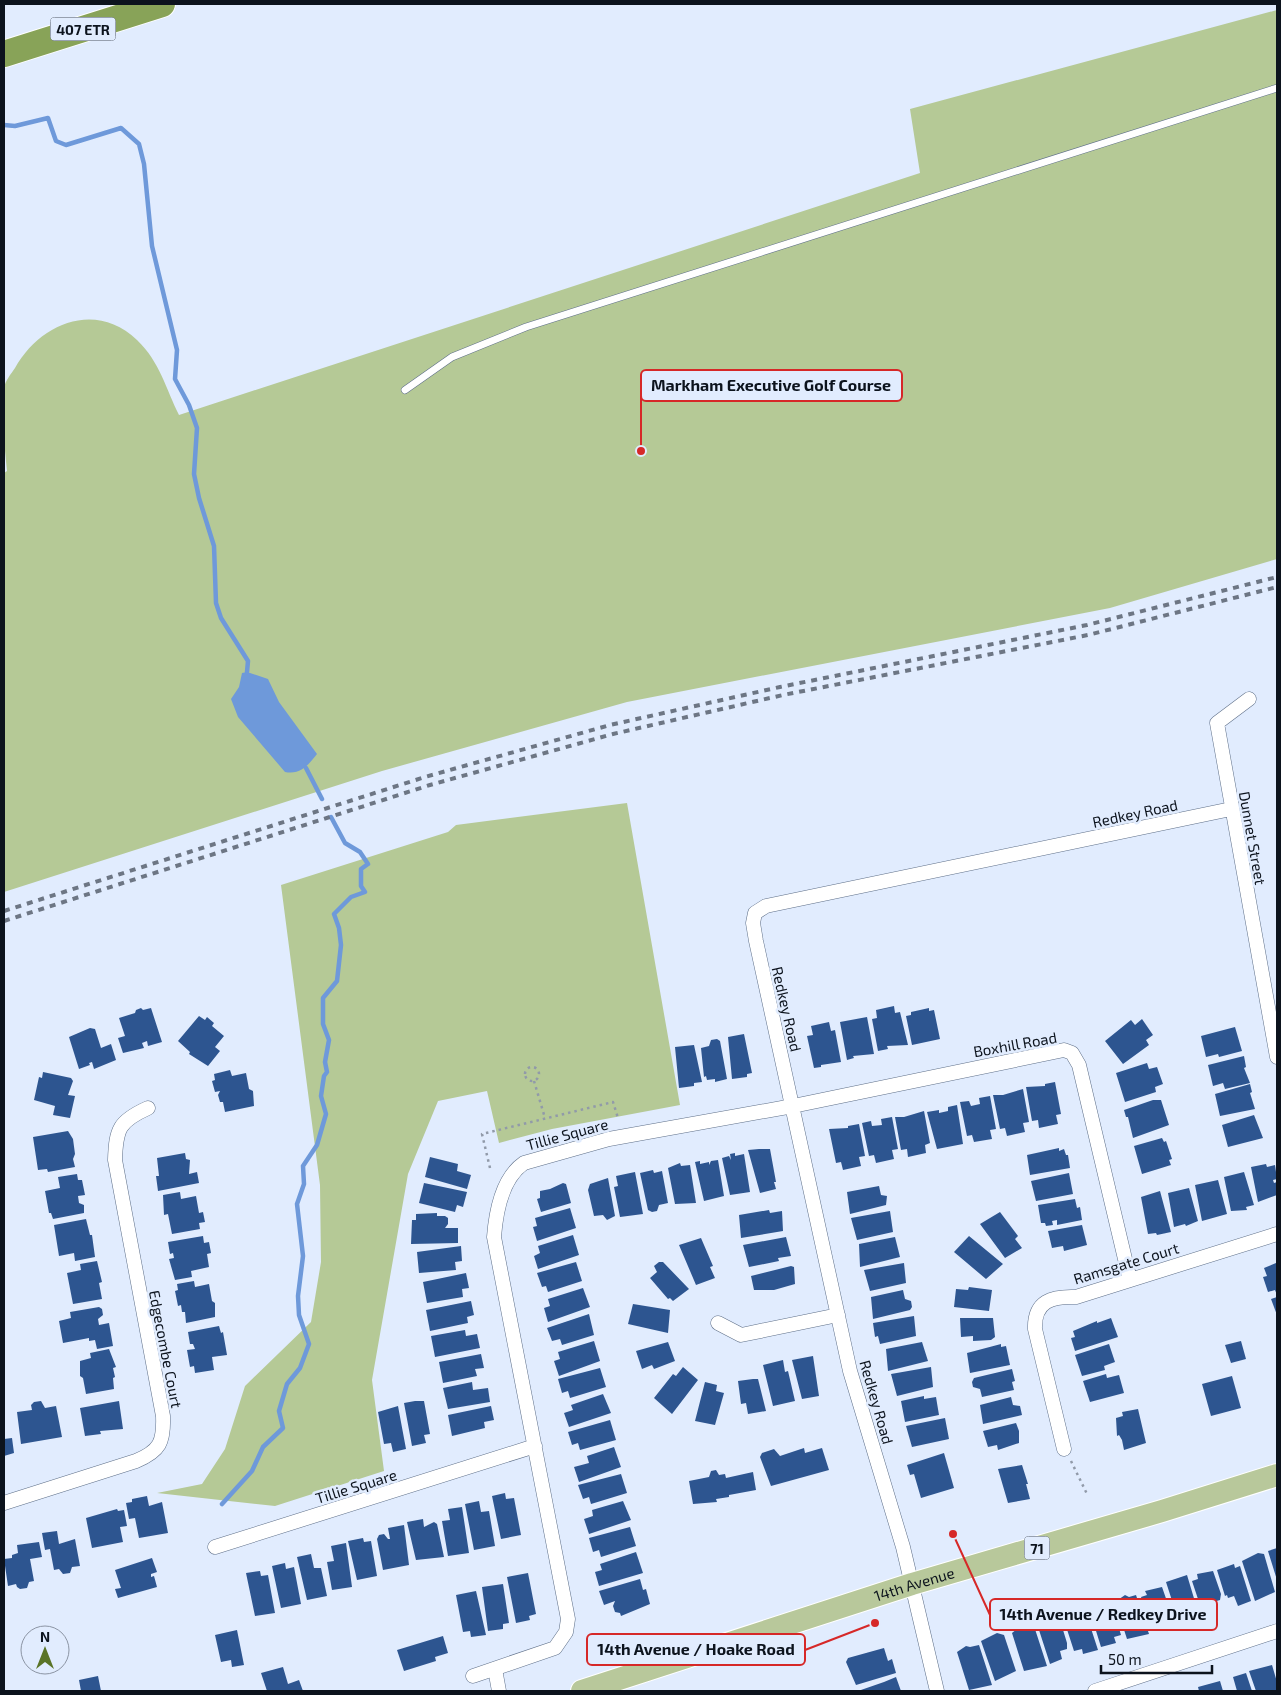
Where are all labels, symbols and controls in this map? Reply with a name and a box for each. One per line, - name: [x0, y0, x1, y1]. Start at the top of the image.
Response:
- road number: 407 ETR: [51, 18, 116, 40]
- callout: Markham Executive Golf Course: [641, 370, 902, 401]
- text: Markham Executive Golf Course: [651, 375, 891, 394]
- street label: Dunnet Street: [1236, 790, 1270, 886]
- street label: Redkey Road: [1091, 795, 1179, 831]
- street label: Redkey Road: [768, 965, 806, 1053]
- street label: Boxhill Road: [972, 1028, 1058, 1060]
- street label: Tillie Square: [524, 1114, 610, 1154]
- street label: Ramsgate Court: [1071, 1238, 1181, 1288]
- street label: Edgecombe Court: [146, 1289, 186, 1410]
- street label: Redkey Road: [856, 1358, 898, 1446]
- street label: Tillie Square: [313, 1465, 399, 1507]
- road number: 71: [1024, 1536, 1050, 1560]
- street label: 14th Avenue: [872, 1563, 956, 1605]
- callout: 14th Avenue / Redkey Drive: [990, 1599, 1217, 1630]
- text: 14th Avenue / Redkey Drive: [999, 1604, 1207, 1624]
- north arrow: [20, 1625, 70, 1675]
- text: N: [40, 1628, 50, 1645]
- callout: 14th Avenue / Hoake Road: [587, 1634, 805, 1665]
- text: 14th Avenue / Hoake Road: [597, 1639, 795, 1658]
- scale bar: [1101, 1642, 1212, 1674]
- text: 50 m: [1108, 1650, 1142, 1668]

